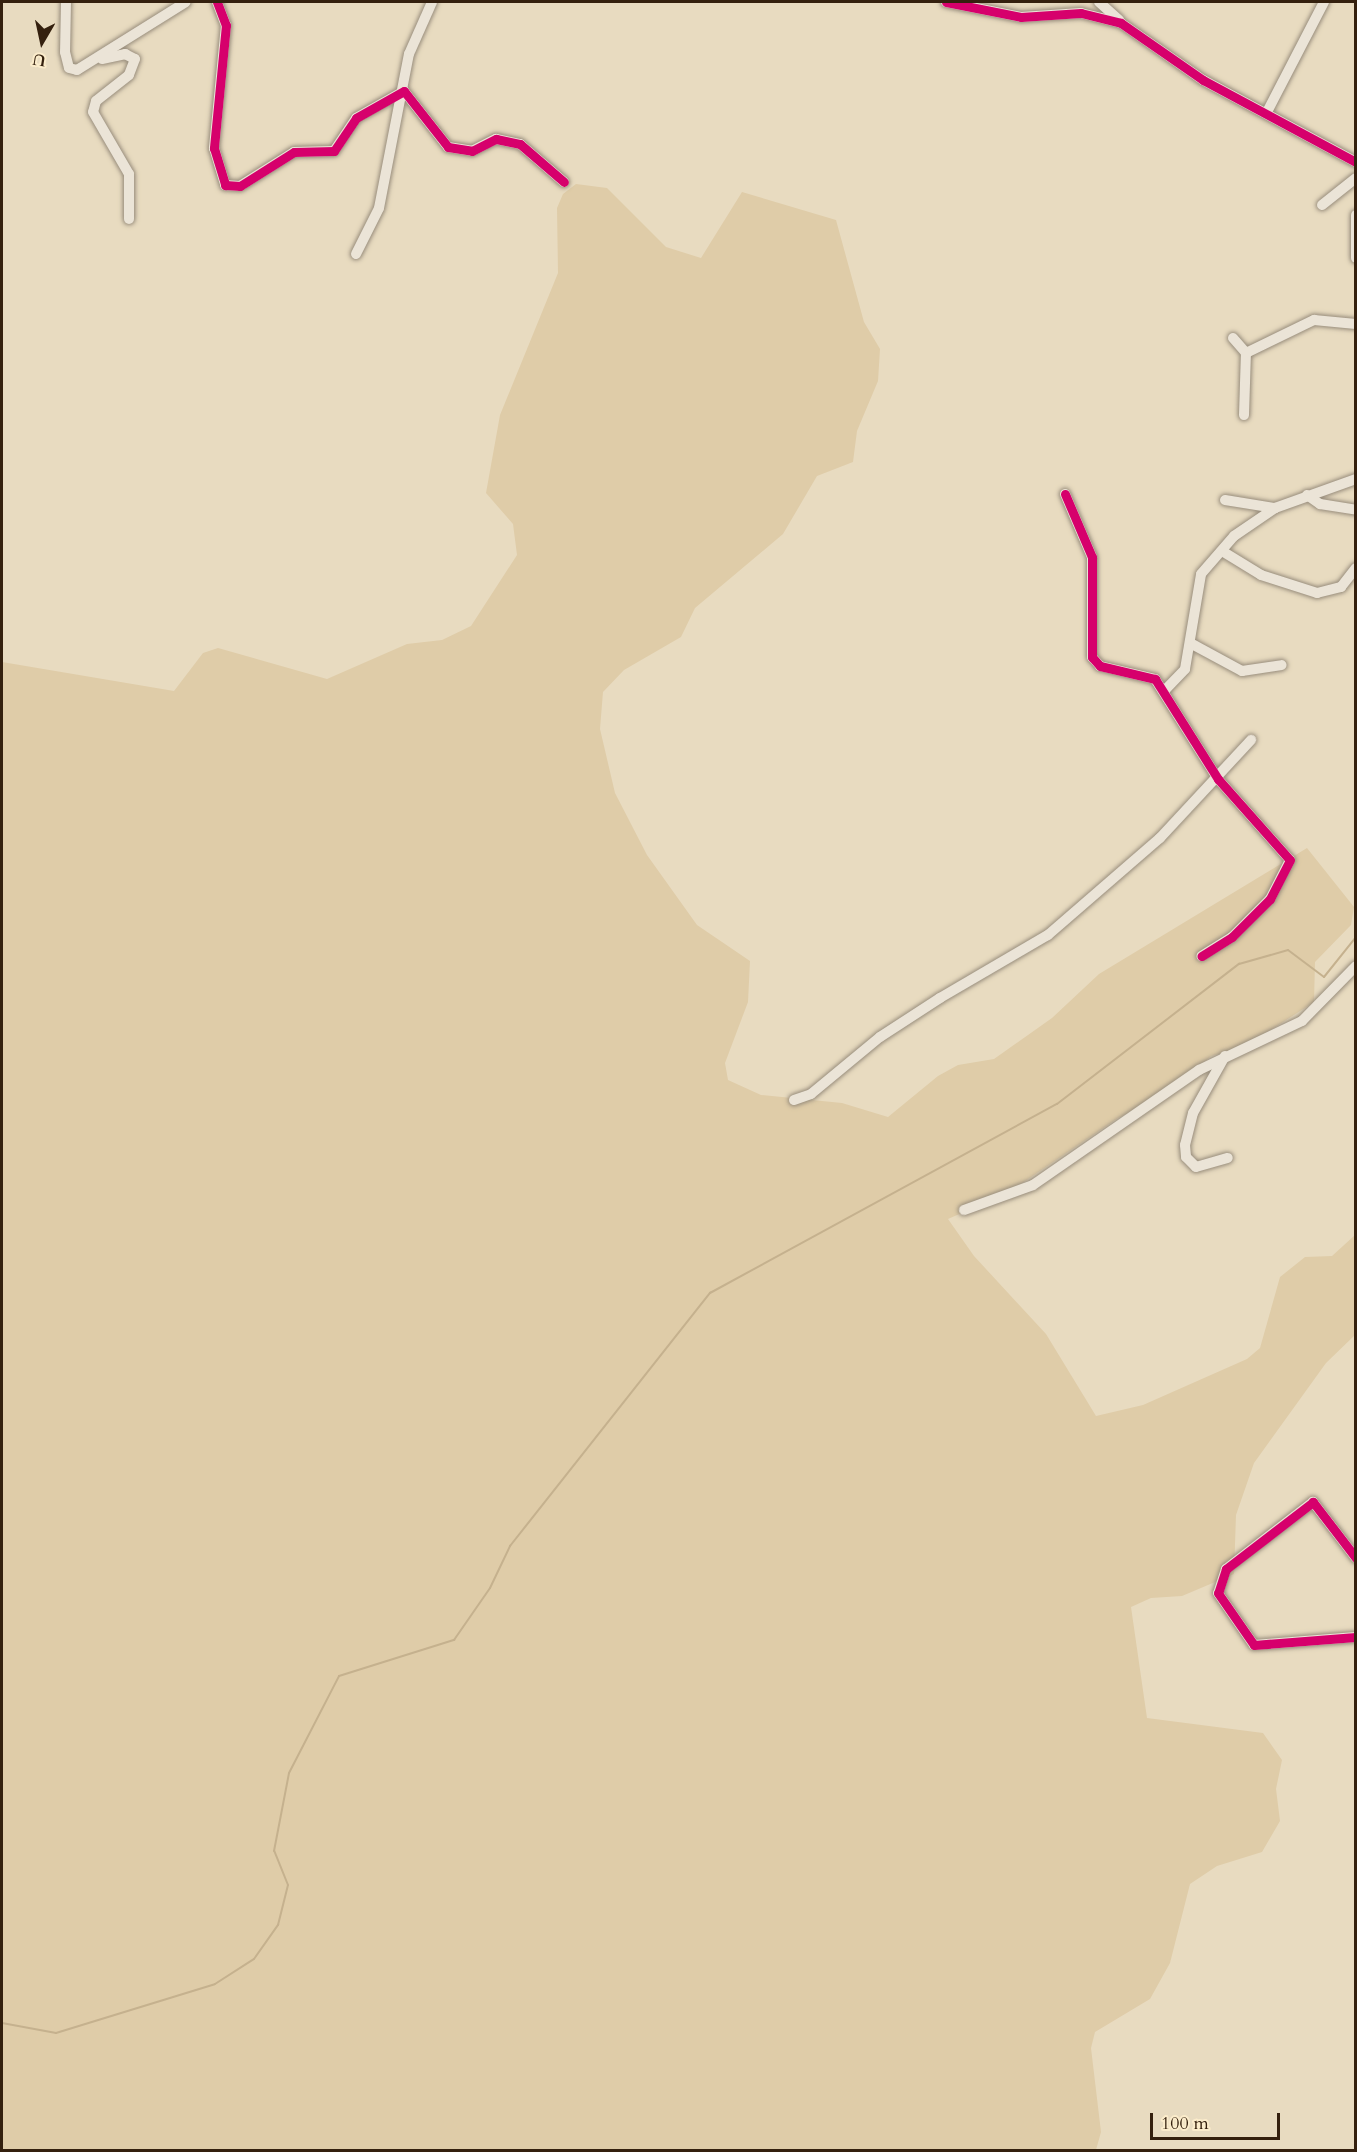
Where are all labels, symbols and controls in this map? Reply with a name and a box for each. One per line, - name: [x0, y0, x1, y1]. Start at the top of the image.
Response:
- north arrow: [12, 12, 72, 72]
- text: U: [31, 48, 47, 72]
- scale bar: [1153, 2101, 1284, 2139]
- text: 100 m: [1161, 2111, 1209, 2136]

